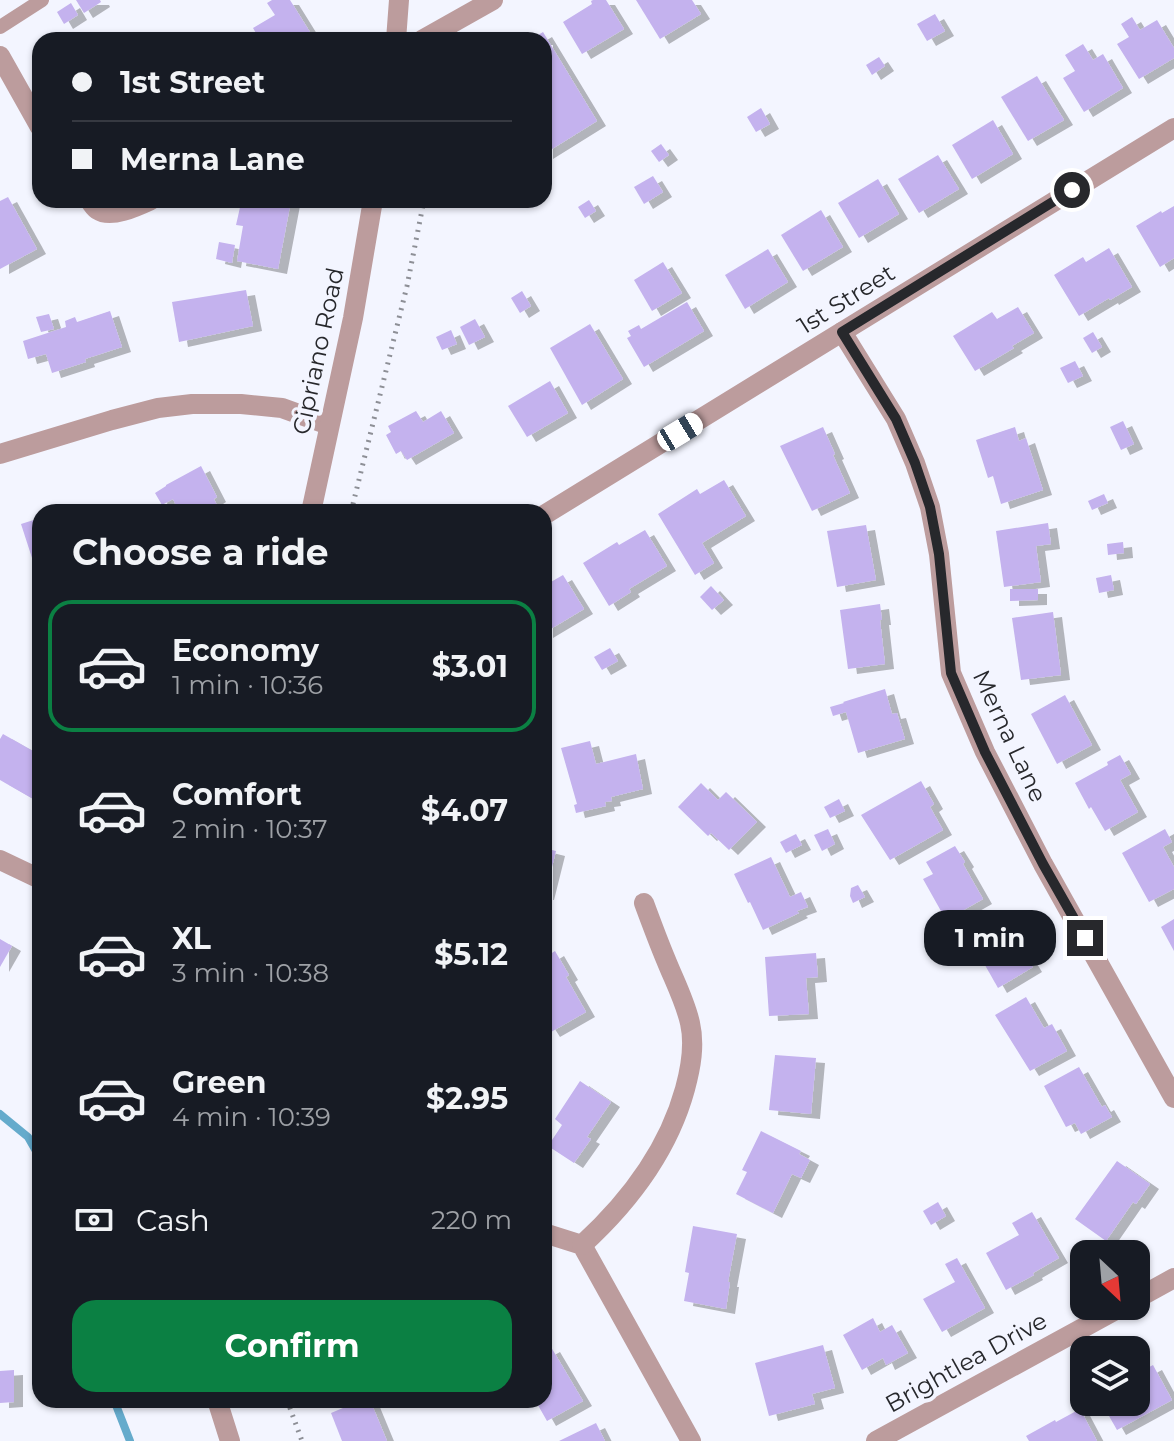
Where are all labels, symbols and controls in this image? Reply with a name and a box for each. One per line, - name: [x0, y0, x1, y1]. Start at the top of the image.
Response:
- text: 1st Street: [120, 64, 265, 101]
- text: Merna Lane: [120, 141, 305, 178]
- route start: [1054, 172, 1090, 208]
- street label: 1st Street: [792, 258, 900, 340]
- street label: Cipriano Road: [286, 265, 350, 437]
- car: [653, 409, 707, 455]
- text: Choose a ride: [72, 530, 329, 574]
- icon: car: [76, 630, 148, 702]
- text: Economy: [172, 632, 319, 669]
- text: $3.01: [432, 648, 508, 685]
- street label: Merna Lane: [967, 665, 1053, 807]
- text: 1 min · 10:36: [172, 669, 323, 701]
- icon: car: [76, 774, 148, 846]
- text: Comfort: [172, 776, 302, 813]
- text: $4.07: [421, 792, 508, 829]
- text: 2 min · 10:37: [172, 813, 328, 845]
- callout: 1 min: [925, 910, 1057, 966]
- icon: car: [76, 918, 148, 990]
- text: XL: [172, 920, 211, 957]
- route end: [1067, 920, 1103, 956]
- text: 1 min: [955, 922, 1025, 954]
- text: $5.12: [434, 936, 508, 973]
- text: 3 min · 10:38: [172, 957, 329, 989]
- icon: car: [76, 1062, 148, 1134]
- text: Green: [172, 1064, 266, 1101]
- text: $2.95: [426, 1080, 508, 1117]
- text: 4 min · 10:39: [172, 1101, 331, 1133]
- icon: cash: [72, 1198, 116, 1242]
- text: Cash: [136, 1202, 210, 1239]
- text: 220 m: [431, 1204, 512, 1236]
- north arrow: [1070, 1240, 1150, 1320]
- map controls: [1070, 1240, 1150, 1416]
- button: Confirm: [72, 1300, 512, 1392]
- street label: Brightlea Drive: [880, 1306, 1052, 1418]
- button: layers: [1070, 1336, 1150, 1416]

